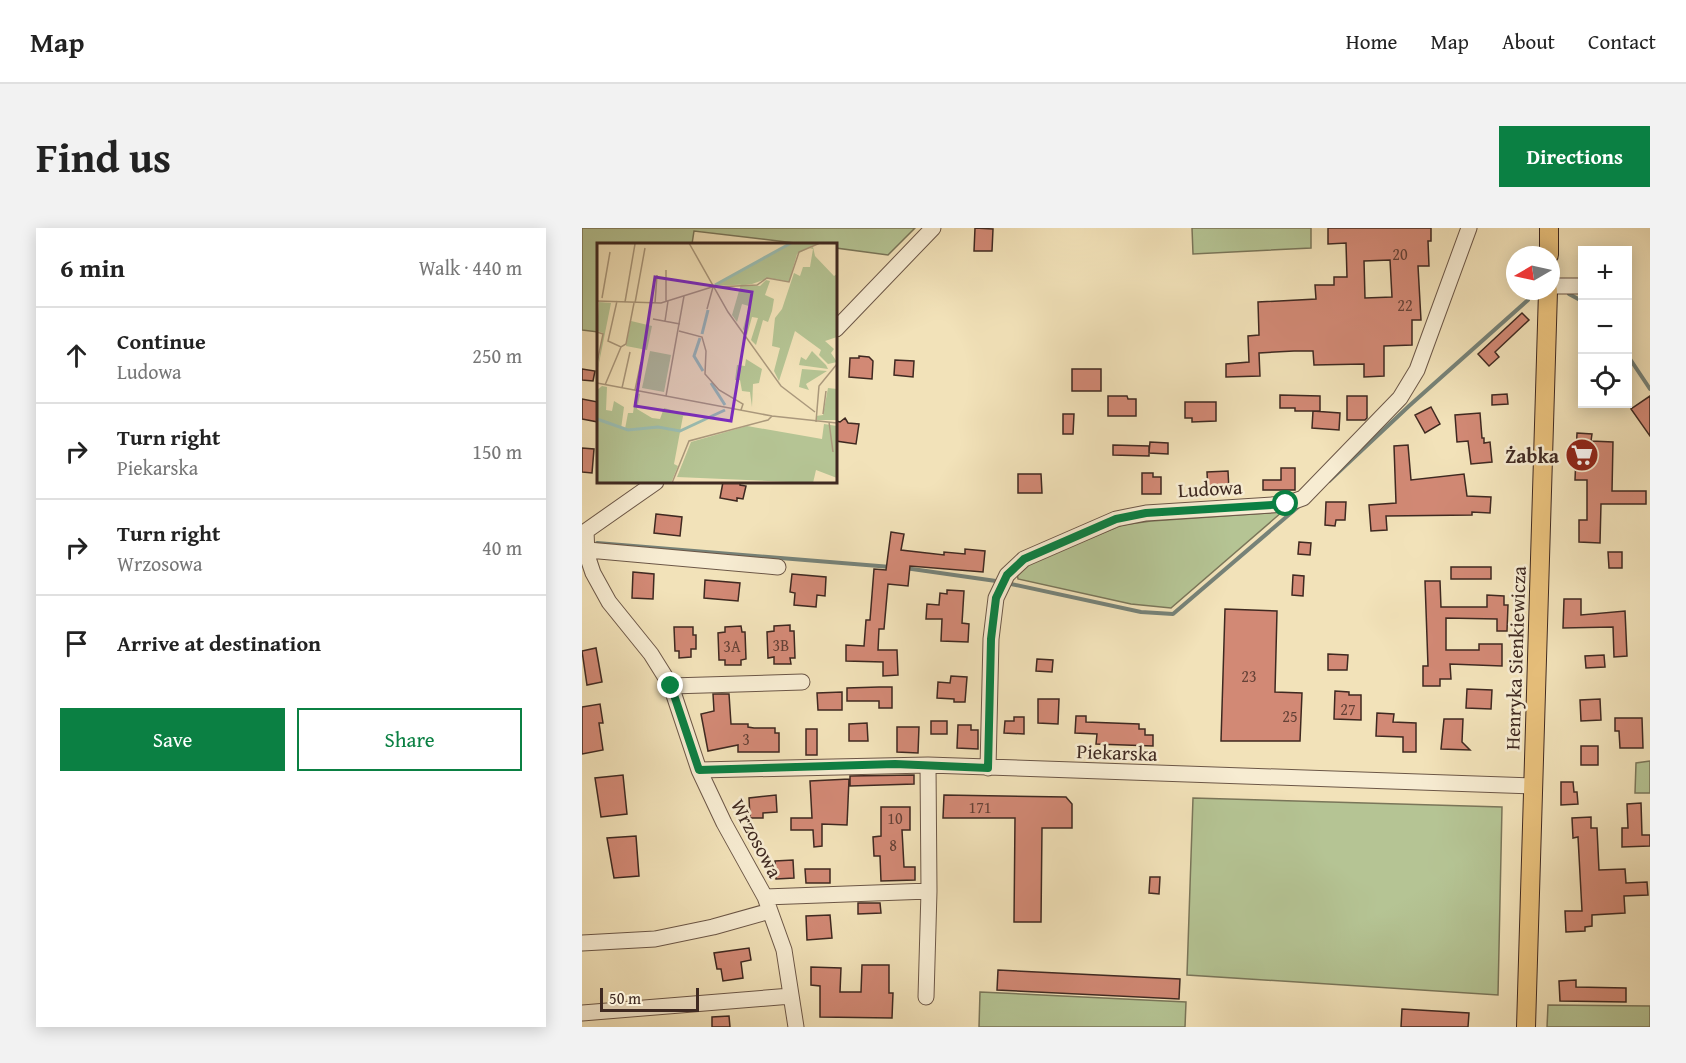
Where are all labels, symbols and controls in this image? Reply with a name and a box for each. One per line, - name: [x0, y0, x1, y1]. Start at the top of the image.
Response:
- text: Map: [30, 21, 84, 62]
- text: Home: [1346, 26, 1397, 57]
- text: Map: [1430, 26, 1469, 57]
- text: About: [1502, 26, 1555, 57]
- text: Contact: [1588, 26, 1656, 57]
- text: Find us: [36, 126, 171, 187]
- button: Directions: [1499, 126, 1650, 187]
- house number: 20: [1392, 242, 1408, 266]
- inset map: [597, 243, 837, 483]
- north arrow: [1506, 246, 1560, 300]
- map controls: [1578, 246, 1632, 408]
- button: +: [1578, 246, 1632, 300]
- text: 6 min: [60, 248, 125, 287]
- text: Walk · 440 m: [419, 253, 522, 282]
- house number: 22: [1397, 293, 1413, 317]
- button: −: [1578, 300, 1632, 354]
- text: Continue: [117, 325, 206, 357]
- icon: ahead: [60, 339, 93, 372]
- text: 250 m: [472, 341, 522, 370]
- button: locate: [1578, 354, 1632, 408]
- text: Ludowa: [117, 357, 182, 386]
- text: Turn right: [117, 421, 220, 453]
- icon: right: [60, 435, 93, 468]
- text: 150 m: [472, 437, 522, 466]
- supermarket icon: Żabka: [1564, 437, 1600, 473]
- place label: Żabka: [1505, 441, 1560, 470]
- text: Piekarska: [117, 453, 198, 482]
- street label: Ludowa: [1177, 472, 1244, 504]
- route start: [1272, 490, 1298, 516]
- text: Turn right: [117, 517, 220, 549]
- icon: right: [60, 531, 93, 564]
- text: 40 m: [482, 533, 522, 562]
- text: Wrzosowa: [117, 549, 202, 578]
- street label: Henryka Sienkiewicza: [1497, 565, 1533, 751]
- icon: arrive: [60, 627, 93, 660]
- text: Arrive at destination: [117, 627, 321, 659]
- house number: 3B: [773, 633, 789, 657]
- house number: 3A: [723, 634, 741, 658]
- house number: 23: [1241, 664, 1257, 688]
- route end: [657, 672, 683, 698]
- house number: 27: [1340, 697, 1356, 721]
- house number: 25: [1282, 704, 1298, 728]
- button: Save: [60, 708, 285, 771]
- button: Share: [297, 708, 522, 771]
- house number: 3: [742, 727, 750, 751]
- street label: Piekarska: [1076, 736, 1159, 768]
- street label: Wrzosowa: [724, 793, 790, 883]
- house number: 171: [968, 795, 992, 819]
- house number: 10: [887, 806, 903, 830]
- house number: 8: [889, 833, 897, 857]
- scale bar: [600, 985, 699, 1012]
- text: 50 m: [609, 986, 641, 1010]

